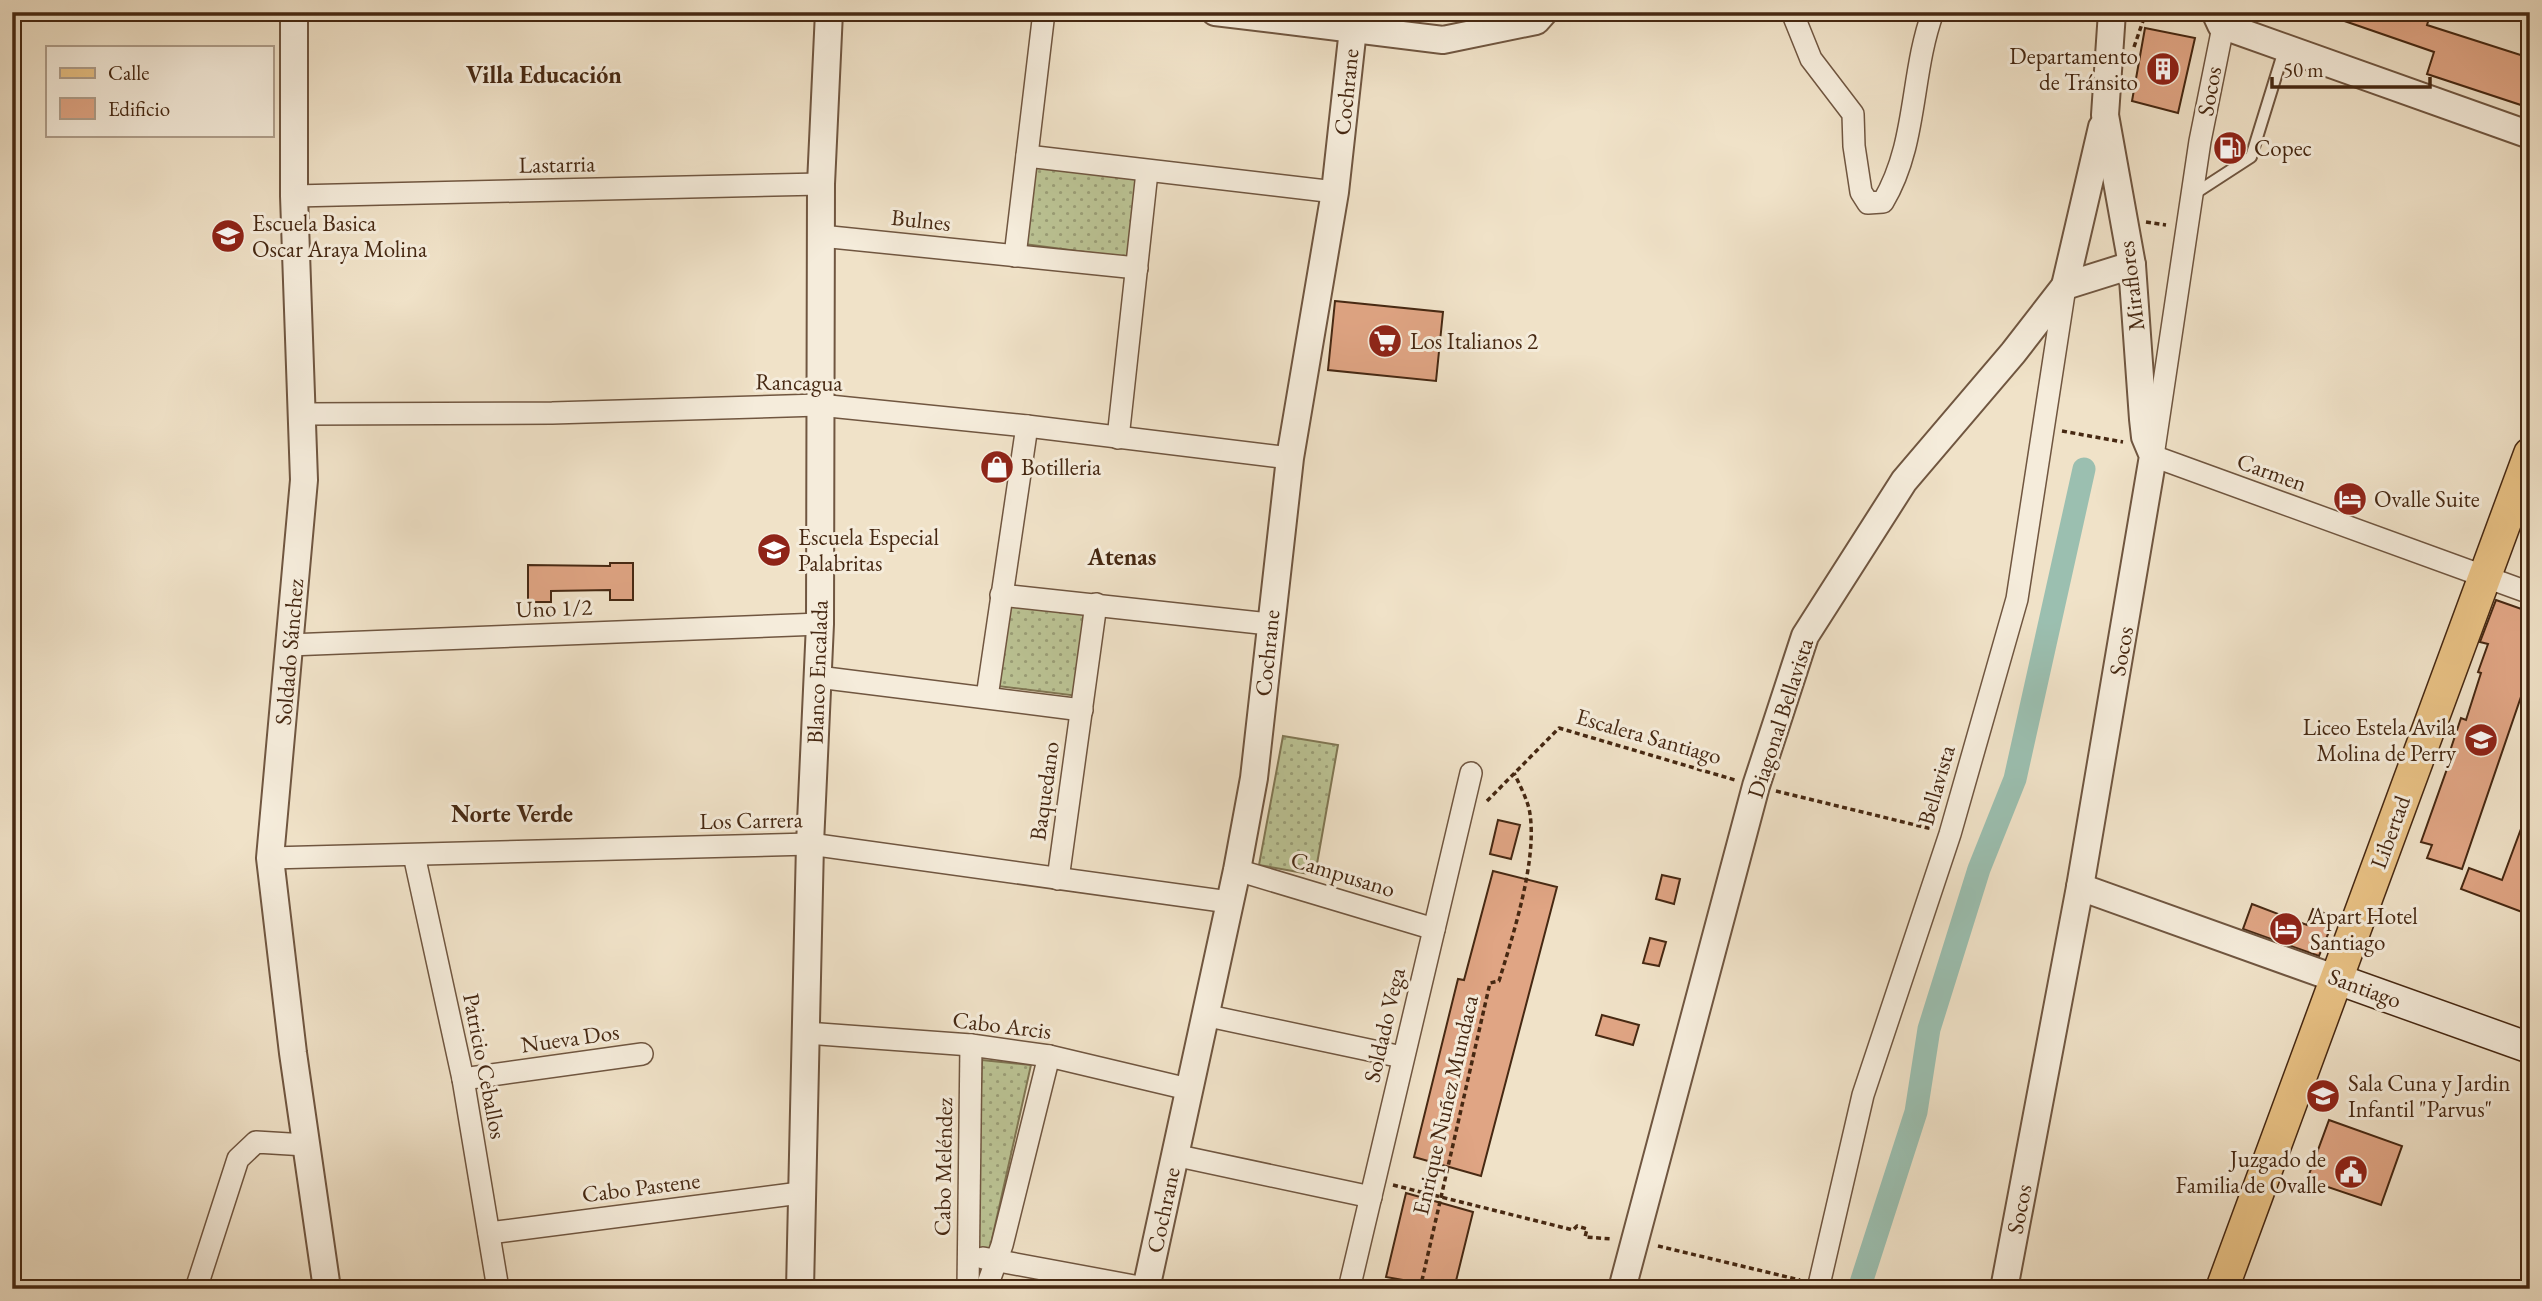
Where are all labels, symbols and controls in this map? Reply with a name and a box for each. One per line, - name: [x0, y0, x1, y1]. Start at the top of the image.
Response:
- place label: Departamento de Tránsito: [2009, 41, 2138, 97]
- legend: [46, 46, 273, 136]
- scale bar: [2272, 46, 2430, 90]
- street label: Cochrane: [1327, 47, 1365, 137]
- building icon: Departamento de Tránsito: [2144, 50, 2182, 88]
- text: 50 m: [2283, 56, 2324, 83]
- text: Calle: [108, 59, 150, 86]
- district label: Villa Educación: [466, 59, 622, 90]
- street label: Socos: [2190, 64, 2228, 118]
- text: Edificio: [108, 95, 170, 122]
- fuel station icon: Copec: [2211, 129, 2249, 167]
- place label: Copec: [2254, 133, 2312, 163]
- street label: Lastarria: [518, 148, 596, 180]
- street label: Bulnes: [890, 202, 952, 238]
- place label: Escuela Basica Oscar Araya Molina: [252, 208, 428, 264]
- school or university icon: Escuela Basica Oscar Araya Molina: [209, 217, 247, 255]
- street label: Miraflores: [2111, 239, 2151, 333]
- supermarket icon: Los Italianos 2: [1366, 322, 1404, 360]
- place label: Los Italianos 2: [1410, 326, 1538, 356]
- street label: Rancagua: [755, 366, 844, 398]
- street label: Carmen: [2233, 446, 2311, 498]
- shop icon: Botilleria: [978, 448, 1016, 486]
- place label: Botilleria: [1021, 452, 1102, 482]
- hotel icon: Ovalle Suite: [2331, 480, 2369, 518]
- place label: Ovalle Suite: [2374, 484, 2480, 514]
- place label: Escuela Especial Palabritas: [798, 522, 939, 578]
- school or university icon: Escuela Especial Palabritas: [755, 531, 793, 569]
- district label: Atenas: [1086, 541, 1157, 572]
- street label: Soldado Sánchez: [268, 577, 310, 726]
- street label: Uno 1/2: [515, 592, 593, 624]
- street label: Blanco Encalada: [799, 599, 835, 745]
- street label: Cochrane: [1248, 608, 1286, 698]
- street label: Socos: [2102, 624, 2140, 678]
- street label: Diagonal Bellavista: [1740, 633, 1820, 802]
- street label: Escalera Santiago: [1573, 701, 1725, 771]
- place label: Liceo Estela Avila Molina de Perry: [2303, 712, 2457, 768]
- school or university icon: Liceo Estela Avila Molina de Perry: [2462, 721, 2500, 759]
- street label: Baquedano: [1022, 739, 1066, 843]
- street label: Bellavista: [1910, 741, 1962, 828]
- street label: Libertad: [2363, 791, 2417, 873]
- district label: Norte Verde: [451, 798, 573, 829]
- street label: Los Carrera: [699, 804, 804, 836]
- street label: Campusano: [1287, 844, 1399, 904]
- place label: Apart Hotel Santiago: [2309, 901, 2418, 957]
- hotel icon: Apart Hotel Santiago: [2267, 910, 2305, 948]
- street label: Santiago: [2324, 961, 2406, 1015]
- street label: Soldado Vega: [1356, 964, 1412, 1085]
- street label: Patricio Ceballos: [456, 991, 514, 1141]
- street label: Enrique Nuñez Mundaca: [1405, 991, 1485, 1218]
- street label: Cabo Arcis: [951, 1004, 1053, 1046]
- street label: Nueva Dos: [519, 1016, 621, 1060]
- place label: Sala Cuna y Jardin Infantil "Parvus": [2348, 1068, 2510, 1124]
- school or university icon: Sala Cuna y Jardin Infantil "Parvus": [2304, 1077, 2342, 1115]
- street label: Cabo Meléndez: [927, 1097, 959, 1236]
- place label: Juzgado de Familia de Ovalle: [2176, 1144, 2326, 1200]
- public building icon: Juzgado de Familia de Ovalle: [2332, 1153, 2370, 1191]
- street label: Cochrane: [1139, 1164, 1187, 1256]
- street label: Cabo Pastene: [580, 1165, 702, 1209]
- street label: Socos: [2000, 1182, 2038, 1236]

